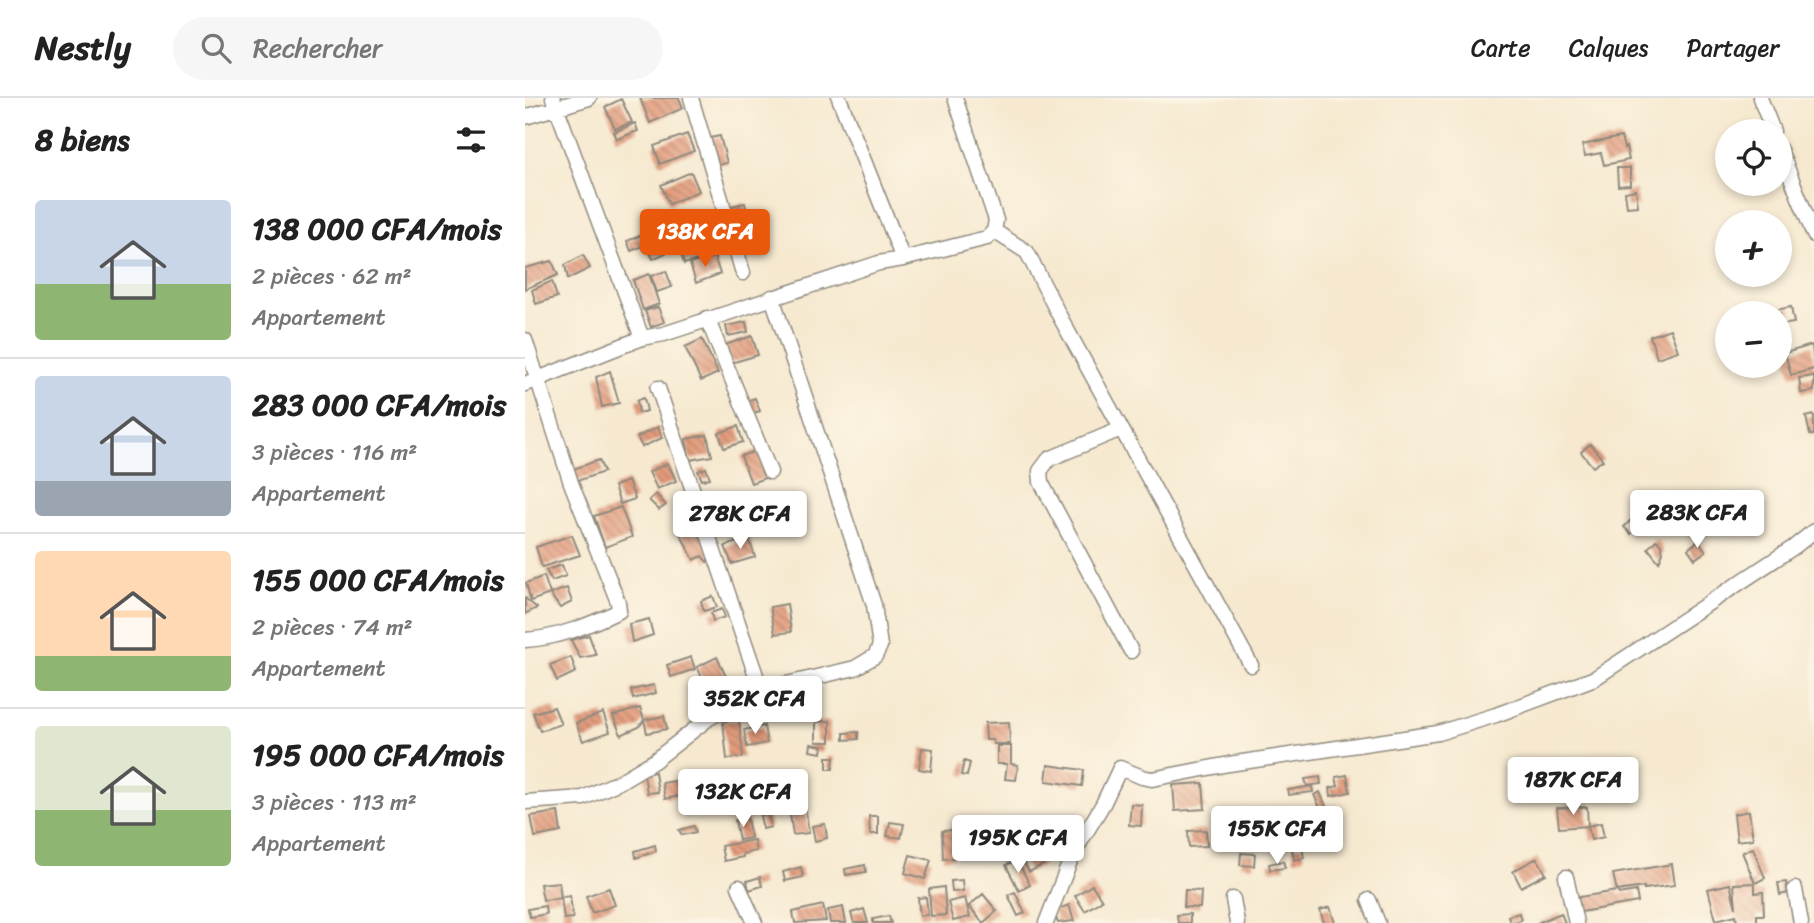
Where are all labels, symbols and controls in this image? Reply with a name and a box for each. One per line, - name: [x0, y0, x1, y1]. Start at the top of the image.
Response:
- search box: [173, 17, 663, 80]
- text: Nestly: [35, 19, 131, 77]
- text: Rechercher: [253, 25, 383, 71]
- text: Carte: [1471, 27, 1531, 69]
- text: Calques: [1569, 27, 1648, 69]
- text: Partager: [1686, 27, 1779, 69]
- icon: search: [197, 29, 235, 67]
- text: 8 biens: [35, 113, 130, 167]
- map controls: [1715, 119, 1792, 378]
- button: locate: [1715, 119, 1792, 196]
- icon: filters: [452, 121, 490, 159]
- text: 138 000 CFA/mois: [252, 202, 502, 256]
- pin: 138K CFA: [633, 209, 777, 269]
- button: +: [1715, 210, 1792, 287]
- text: 138K CFA: [656, 211, 754, 252]
- icon: home: [91, 228, 175, 312]
- text: 2 pièces · 62 m²: [252, 256, 411, 297]
- text: Appartement: [252, 297, 386, 338]
- button: −: [1715, 301, 1792, 378]
- text: 283 000 CFA/mois: [252, 378, 506, 432]
- icon: home: [91, 404, 175, 488]
- text: 3 pièces · 116 m²: [252, 432, 417, 473]
- text: Appartement: [252, 473, 386, 514]
- pin: 283K CFA: [1625, 490, 1769, 550]
- pin: 278K CFA: [668, 491, 812, 551]
- text: 283K CFA: [1646, 492, 1748, 533]
- text: 278K CFA: [689, 493, 791, 534]
- text: 155 000 CFA/mois: [252, 553, 504, 607]
- icon: home: [91, 579, 175, 663]
- text: 2 pièces · 74 m²: [252, 607, 413, 648]
- text: Appartement: [252, 648, 386, 689]
- pin: 352K CFA: [683, 676, 827, 736]
- text: 352K CFA: [704, 678, 806, 719]
- text: 195 000 CFA/mois: [252, 728, 504, 782]
- icon: home: [91, 754, 175, 838]
- pin: 187K CFA: [1501, 758, 1645, 817]
- text: 187K CFA: [1524, 759, 1622, 800]
- pin: 132K CFA: [671, 770, 815, 829]
- text: 132K CFA: [694, 771, 792, 812]
- text: 3 pièces · 113 m²: [252, 782, 417, 823]
- pin: 155K CFA: [1205, 806, 1349, 866]
- text: 155K CFA: [1227, 808, 1327, 849]
- pin: 195K CFA: [946, 816, 1090, 875]
- text: 195K CFA: [968, 817, 1068, 858]
- text: Appartement: [252, 823, 386, 864]

